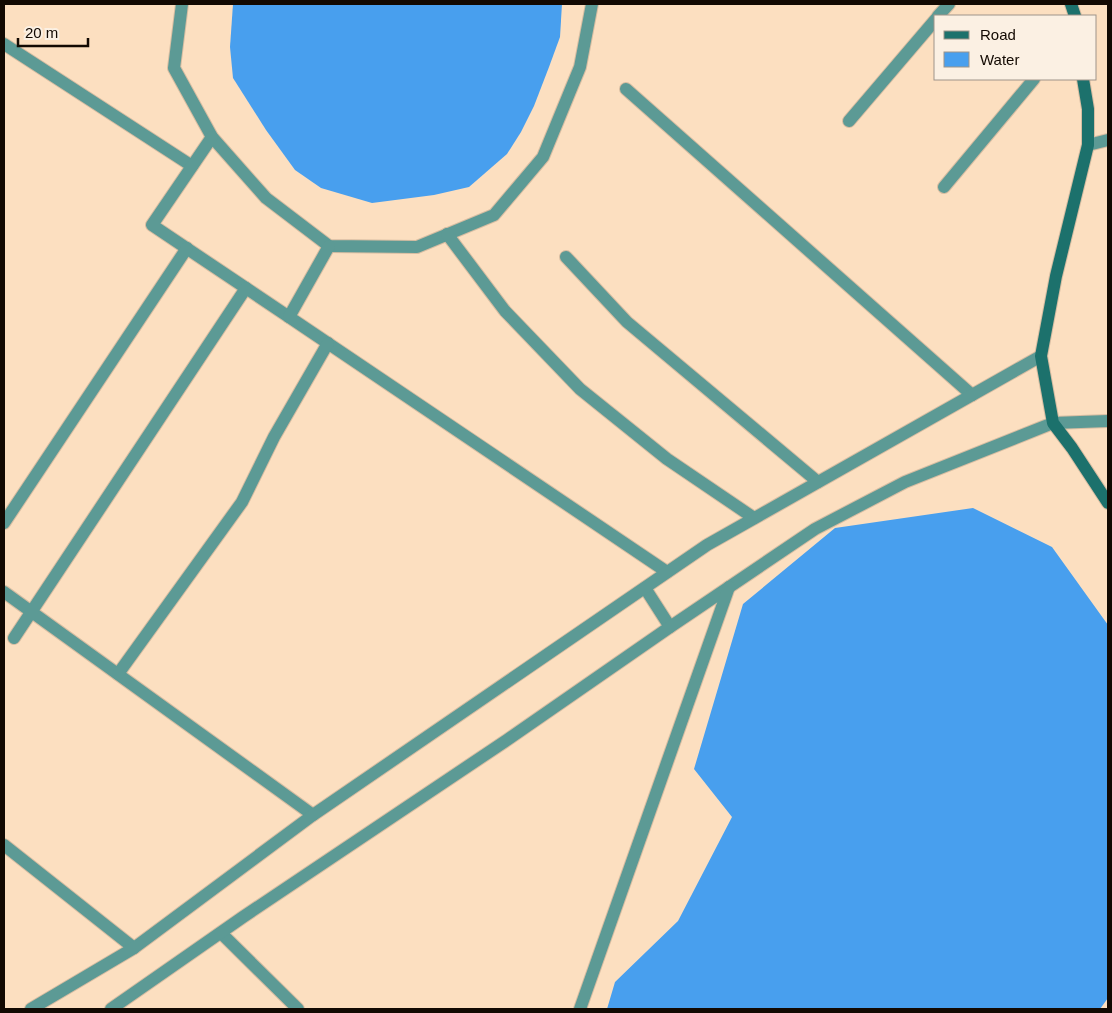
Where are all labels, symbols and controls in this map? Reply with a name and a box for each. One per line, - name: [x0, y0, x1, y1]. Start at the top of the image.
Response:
- scale bar: [18, 15, 88, 47]
- legend: [934, 15, 1097, 80]
- text: 20 m: [25, 24, 58, 41]
- text: Road: [980, 26, 1016, 43]
- text: Water: [980, 51, 1019, 68]

